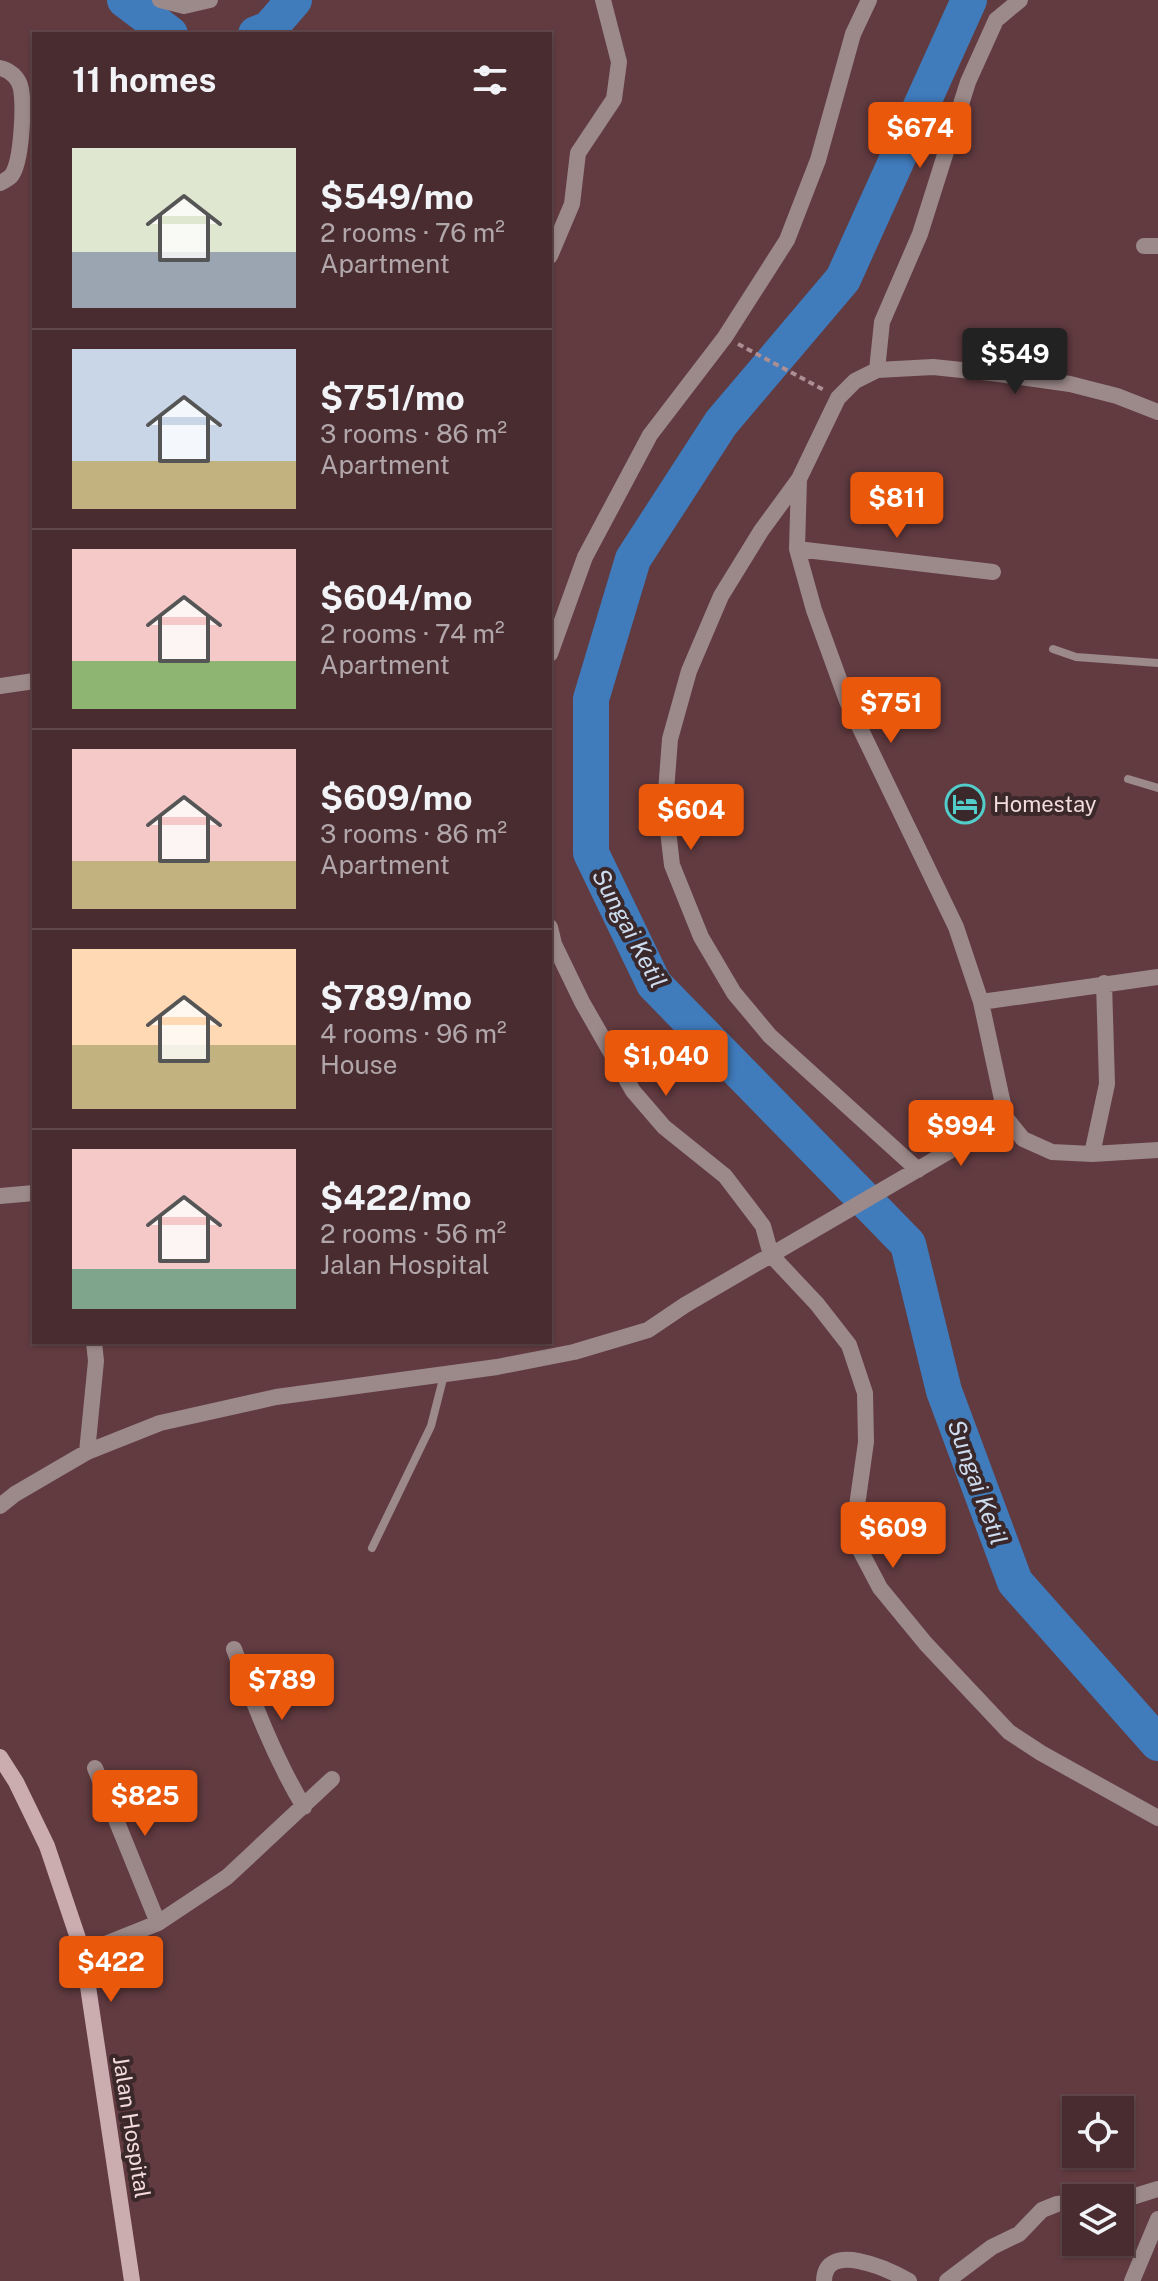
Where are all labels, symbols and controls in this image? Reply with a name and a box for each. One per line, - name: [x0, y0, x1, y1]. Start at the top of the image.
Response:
- icon: filters: [468, 58, 512, 102]
- text: 11 homes: [72, 60, 216, 100]
- pin: $674: [873, 102, 967, 170]
- text: $674: [886, 112, 954, 143]
- text: $549/mo: [320, 177, 474, 217]
- icon: home: [136, 180, 232, 276]
- text: 2 rooms · 76 m²: [320, 217, 505, 248]
- text: Apartment: [320, 248, 450, 279]
- pin: $549: [968, 328, 1062, 396]
- text: $549: [980, 338, 1050, 369]
- text: $751/mo: [320, 378, 465, 418]
- icon: home: [136, 381, 232, 477]
- text: 3 rooms · 86 m²: [320, 418, 507, 449]
- text: Apartment: [320, 449, 450, 480]
- pin: $811: [850, 472, 944, 540]
- text: $811: [868, 482, 926, 513]
- text: $604/mo: [320, 578, 473, 618]
- icon: home: [136, 581, 232, 677]
- text: 2 rooms · 74 m²: [320, 618, 505, 649]
- text: Apartment: [320, 649, 450, 680]
- pin: $751: [844, 677, 938, 745]
- text: $751: [860, 687, 922, 718]
- text: $609/mo: [320, 778, 473, 818]
- icon: home: [136, 781, 232, 877]
- hotel icon: Homestay: [944, 783, 986, 825]
- pin: $604: [644, 784, 738, 852]
- place label: Homestay: [993, 791, 1097, 817]
- text: $604: [657, 794, 725, 825]
- text: 3 rooms · 86 m²: [320, 818, 507, 849]
- text: Apartment: [320, 849, 450, 880]
- water label: Sungai Ketil: [587, 864, 673, 992]
- text: $789/mo: [320, 978, 472, 1018]
- icon: home: [136, 981, 232, 1077]
- text: 4 rooms · 96 m²: [320, 1018, 506, 1049]
- pin: $1,040: [601, 1030, 731, 1098]
- text: $1,040: [623, 1040, 709, 1071]
- text: House: [320, 1049, 397, 1080]
- pin: $994: [914, 1100, 1008, 1168]
- text: $994: [927, 1110, 995, 1141]
- text: $422/mo: [320, 1178, 472, 1218]
- icon: home: [136, 1181, 232, 1277]
- text: 2 rooms · 56 m²: [320, 1218, 506, 1249]
- text: Jalan Hospital: [320, 1249, 490, 1280]
- water label: Sungai Ketil: [942, 1416, 1014, 1548]
- pin: $609: [846, 1502, 940, 1570]
- text: $609: [859, 1512, 927, 1543]
- pin: $789: [235, 1654, 329, 1722]
- text: $789: [248, 1664, 316, 1695]
- pin: $825: [98, 1770, 192, 1838]
- text: $825: [110, 1780, 180, 1811]
- pin: $422: [64, 1936, 158, 2004]
- text: $422: [77, 1946, 145, 1977]
- street label: Jalan Hospital: [108, 2054, 156, 2200]
- map controls: [1062, 2096, 1134, 2256]
- button: locate: [1062, 2096, 1134, 2168]
- button: layers: [1062, 2184, 1134, 2256]

